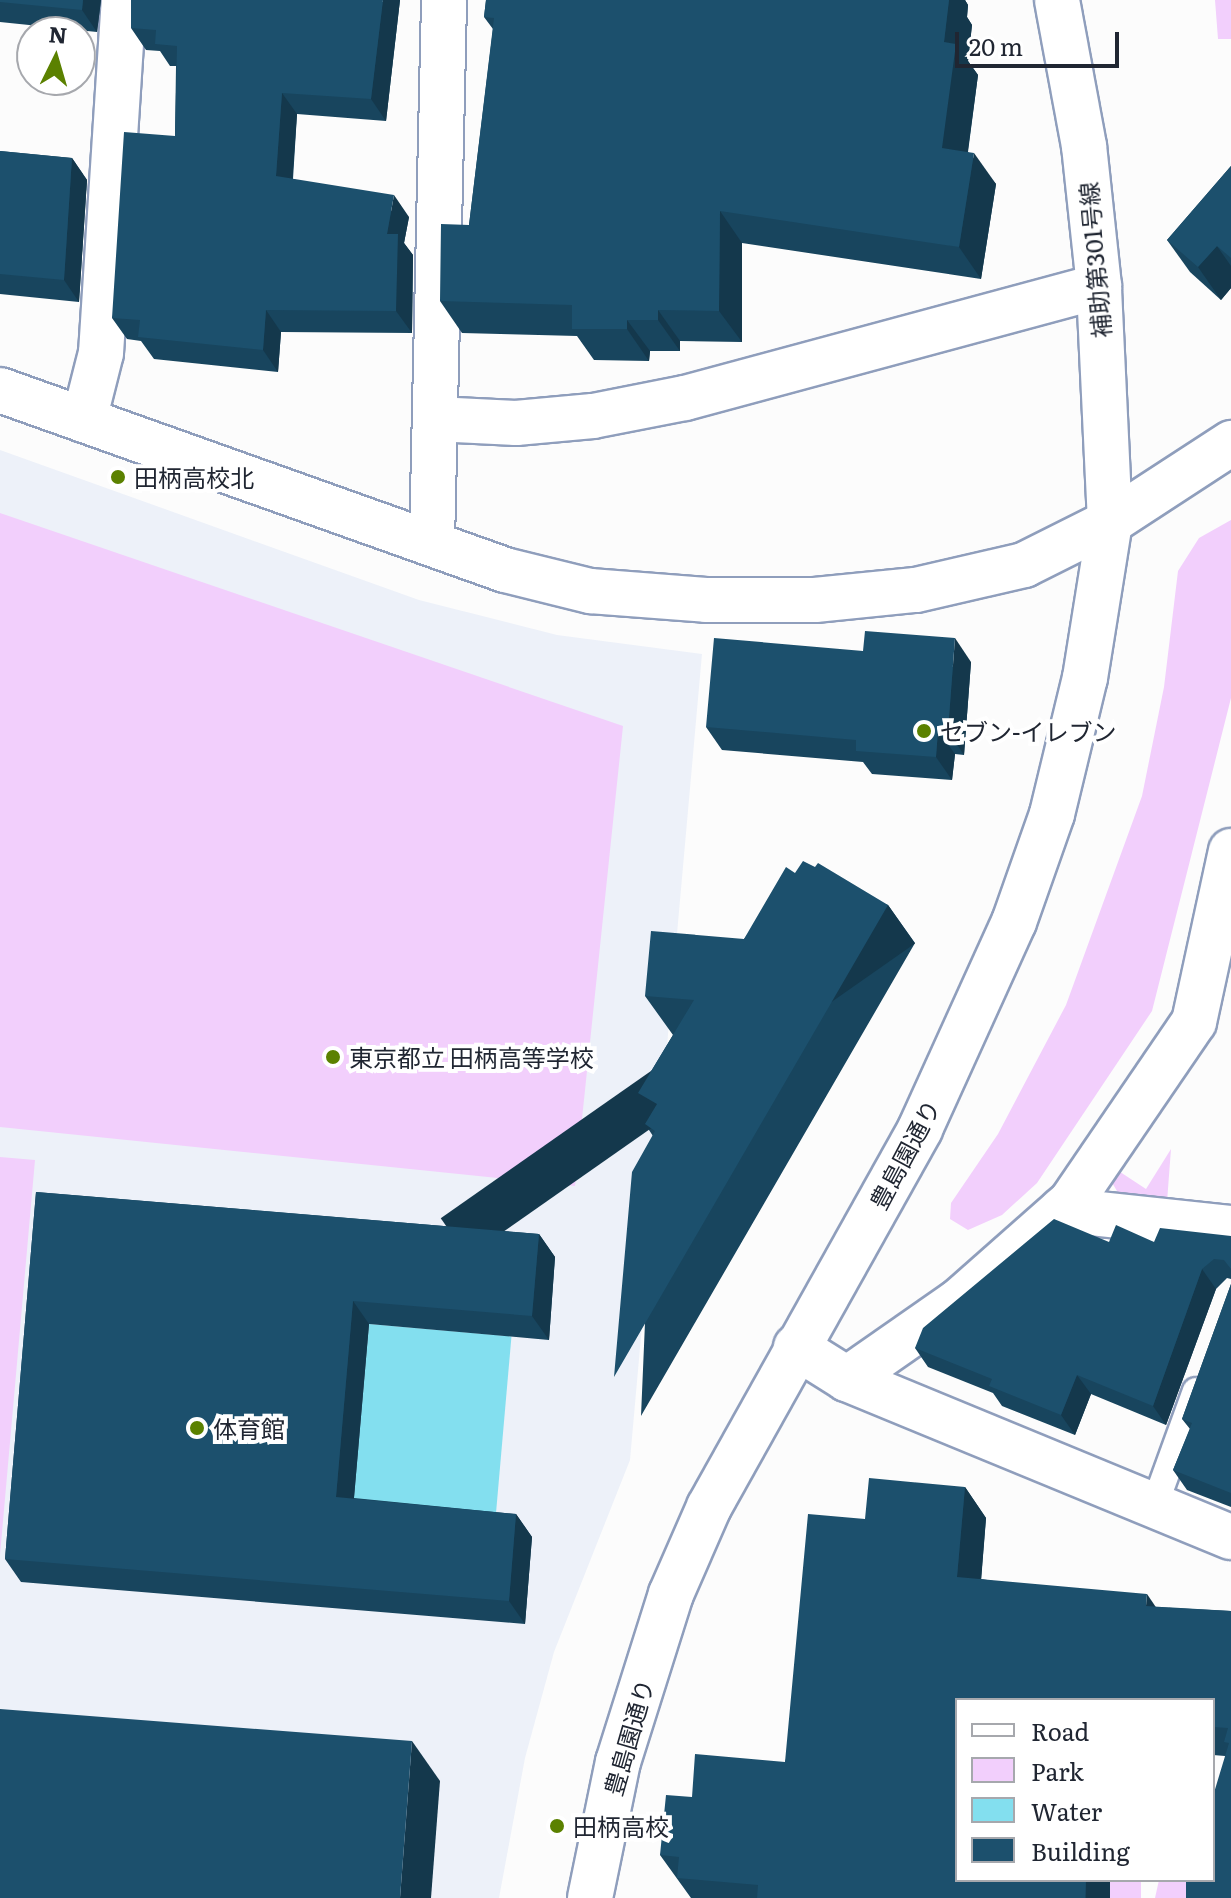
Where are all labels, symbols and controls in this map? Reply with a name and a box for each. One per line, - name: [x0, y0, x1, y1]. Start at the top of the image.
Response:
- north arrow: [16, 16, 96, 96]
- text: N: [47, 16, 69, 51]
- scale bar: [959, 16, 1123, 66]
- text: 20 m: [969, 28, 1023, 63]
- street label: 補助第301号線: [1073, 181, 1115, 339]
- place label: 田柄高校北: [134, 463, 254, 491]
- marker: 田柄高校北: [109, 468, 127, 486]
- place label: セブン-イレブン: [940, 717, 1116, 745]
- marker: セブン-イレブン: [915, 722, 933, 740]
- place label: 東京都立 田柄高等学校: [349, 1043, 594, 1071]
- marker: 東京都立 田柄高等学校: [324, 1048, 342, 1066]
- street label: 豊島園通り: [863, 1094, 945, 1214]
- place label: 体育館: [213, 1414, 285, 1442]
- marker: 体育館: [188, 1419, 206, 1437]
- street label: 豊島園通り: [598, 1675, 658, 1799]
- legend: [955, 1698, 1215, 1882]
- text: Road: [1031, 1713, 1089, 1748]
- text: Park: [1031, 1753, 1084, 1788]
- text: Water: [1031, 1793, 1102, 1828]
- place label: 田柄高校: [573, 1812, 669, 1840]
- marker: 田柄高校: [548, 1817, 566, 1835]
- text: Building: [1031, 1833, 1130, 1868]

